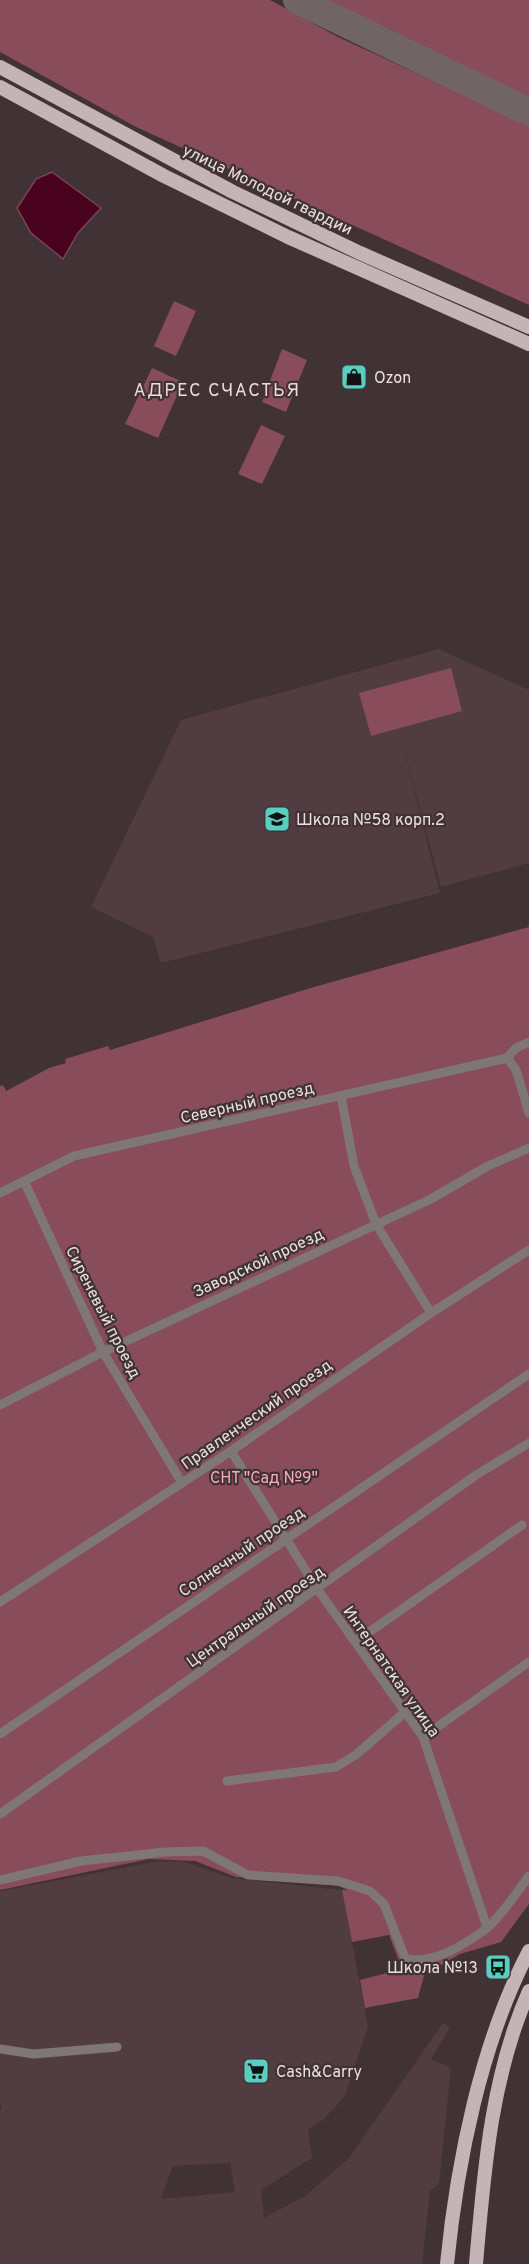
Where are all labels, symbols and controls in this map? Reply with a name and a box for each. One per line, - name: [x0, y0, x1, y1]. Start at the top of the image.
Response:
- street label: улица Молодой гвардии: [179, 141, 355, 241]
- shop icon: Ozon: [339, 362, 369, 392]
- place label: Ozon: [374, 369, 411, 389]
- district label: АДРЕС СЧАСТЬЯ: [133, 380, 301, 403]
- school or university icon: Школа №58 корп.2: [262, 804, 292, 834]
- place label: Школа №58 корп.2: [296, 811, 445, 831]
- street label: Северный проезд: [179, 1079, 316, 1129]
- street label: Заводской проезд: [190, 1225, 327, 1303]
- street label: Сиреневый проезд: [60, 1243, 144, 1383]
- street label: Правленческий проезд: [178, 1356, 336, 1475]
- park label: СНТ "Сад №9": [210, 1469, 318, 1489]
- street label: Солнечный проезд: [175, 1503, 309, 1602]
- street label: Центральный проезд: [183, 1562, 329, 1673]
- street label: Интернатская улица: [337, 1603, 443, 1742]
- bus stop icon: Школа №13: [483, 1952, 513, 1982]
- place label: Школа №13: [387, 1959, 478, 1979]
- supermarket icon: Cash&Carry: [241, 2056, 271, 2086]
- place label: Cash&Carry: [276, 2063, 362, 2083]

